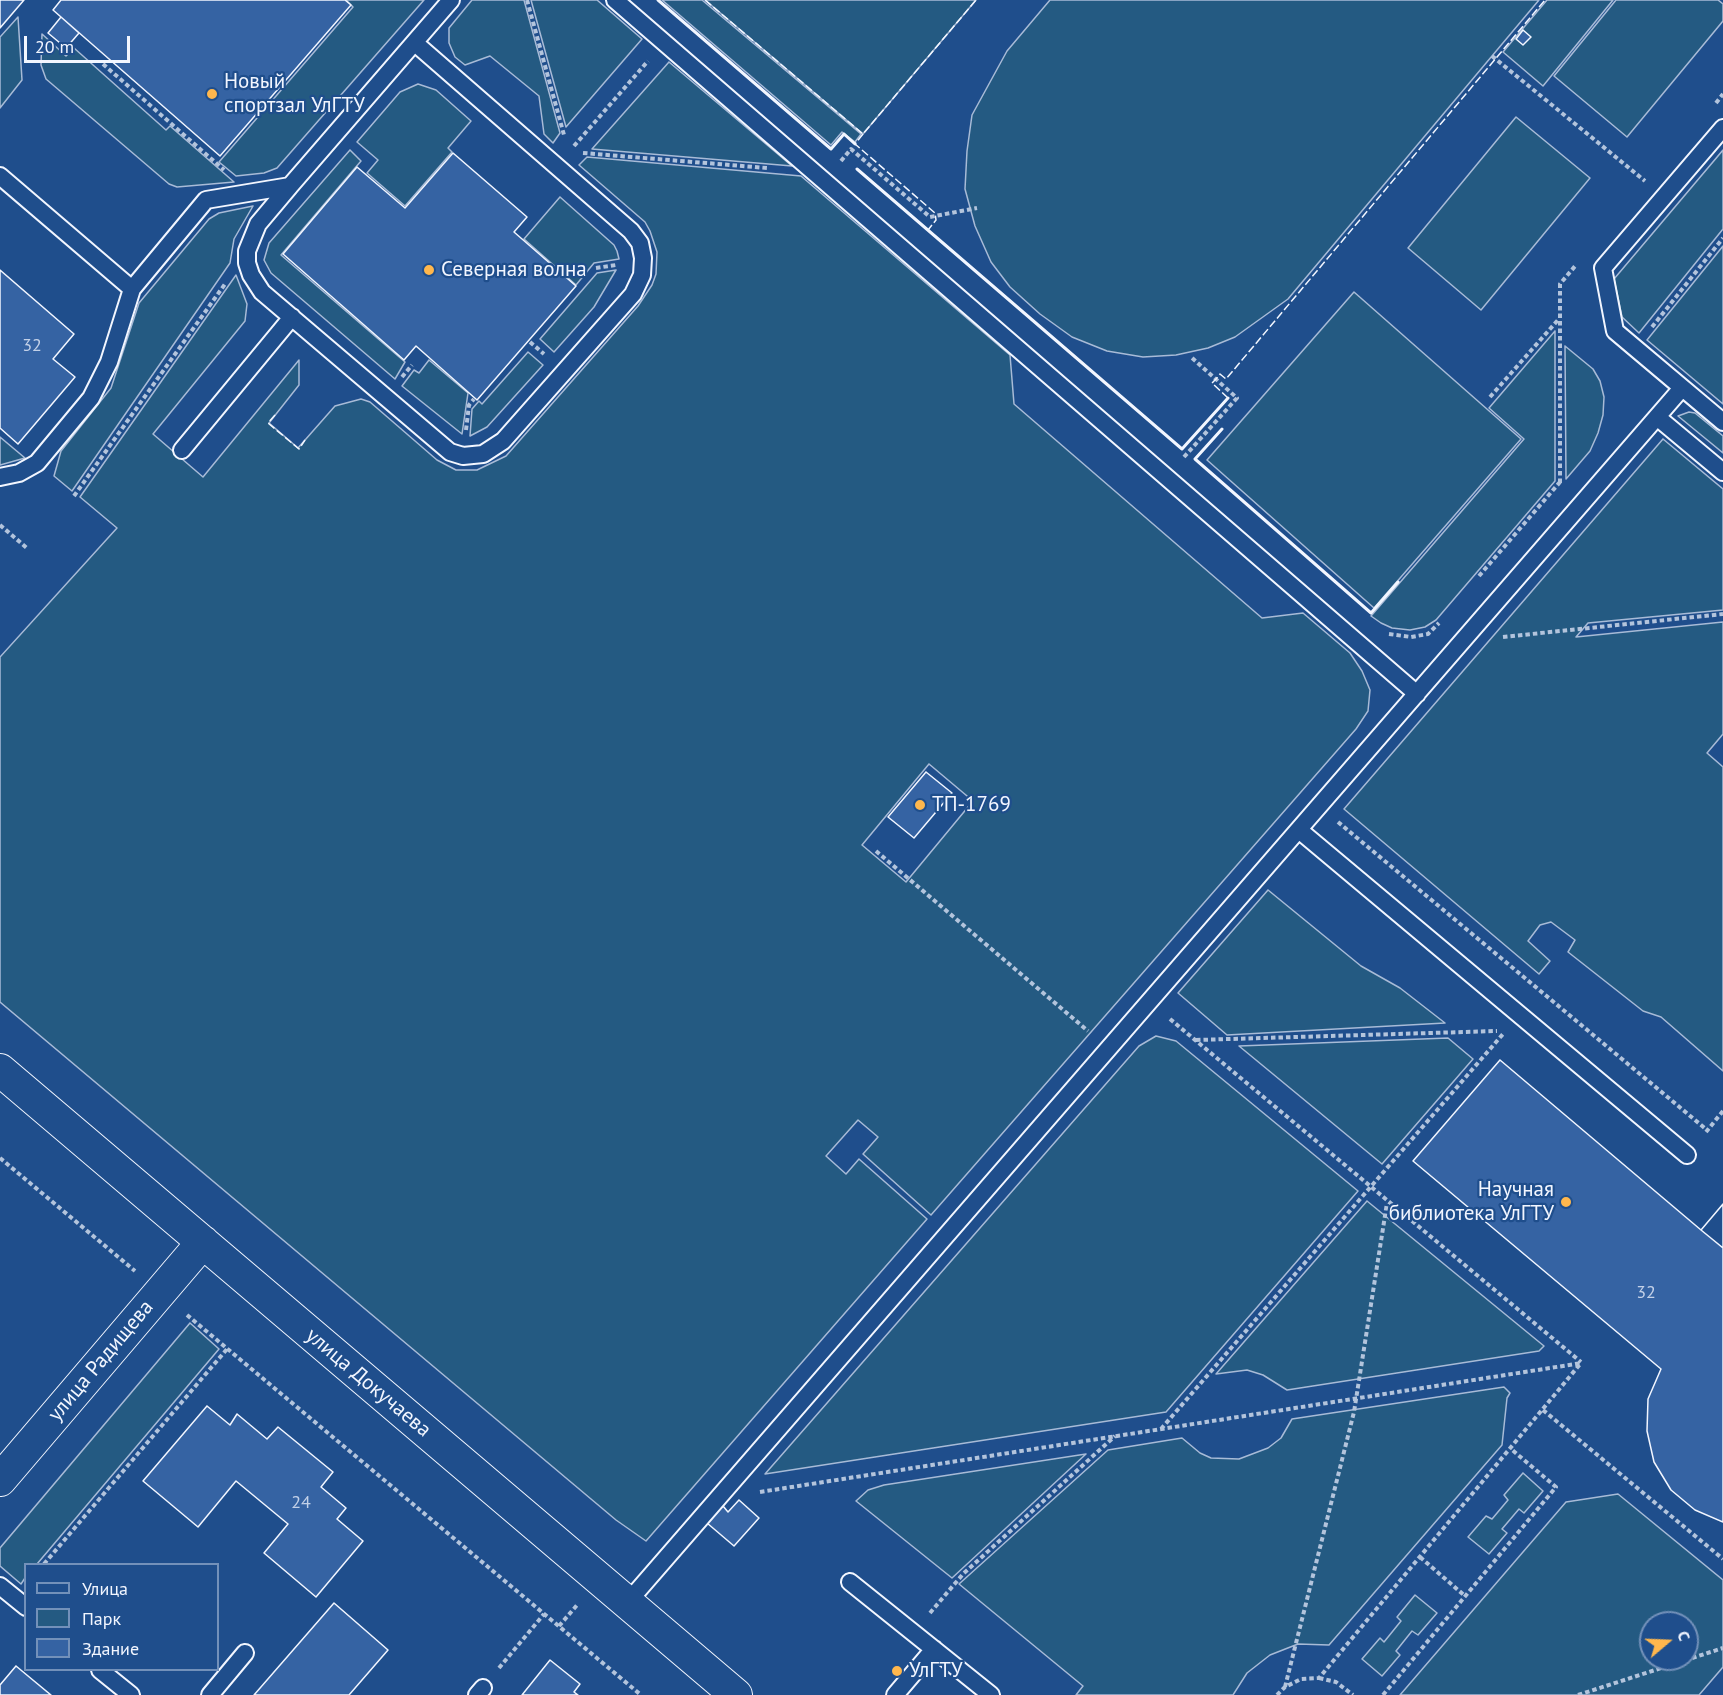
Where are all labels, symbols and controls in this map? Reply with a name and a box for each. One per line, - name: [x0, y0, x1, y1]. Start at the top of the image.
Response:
- scale bar: [27, 24, 134, 62]
- text: 20 m: [35, 35, 74, 58]
- place label: Новый спортзал УлГТУ: [224, 69, 365, 119]
- marker: Новый спортзал УлГТУ: [205, 87, 219, 101]
- place label: Северная волна: [441, 257, 587, 283]
- marker: Северная волна: [422, 263, 436, 277]
- house number: 32: [22, 335, 42, 357]
- place label: ТП-1769: [932, 792, 1011, 818]
- marker: ТП-1769: [913, 798, 927, 812]
- place label: Научная библиотека УлГТУ: [1389, 1177, 1554, 1227]
- marker: Научная библиотека УлГТУ: [1559, 1195, 1573, 1209]
- house number: 32: [1636, 1282, 1656, 1304]
- street label: улица Радищева: [43, 1295, 159, 1427]
- street label: улица Докучаева: [300, 1323, 436, 1443]
- house number: 24: [291, 1492, 311, 1514]
- legend: [24, 1563, 219, 1671]
- text: Улица: [82, 1577, 128, 1600]
- text: Парк: [82, 1607, 121, 1630]
- north arrow: [1639, 1611, 1699, 1671]
- text: С: [1673, 1628, 1695, 1643]
- text: Здание: [82, 1637, 139, 1660]
- place label: УлГТУ: [909, 1658, 963, 1684]
- marker: УлГТУ: [890, 1664, 904, 1678]

